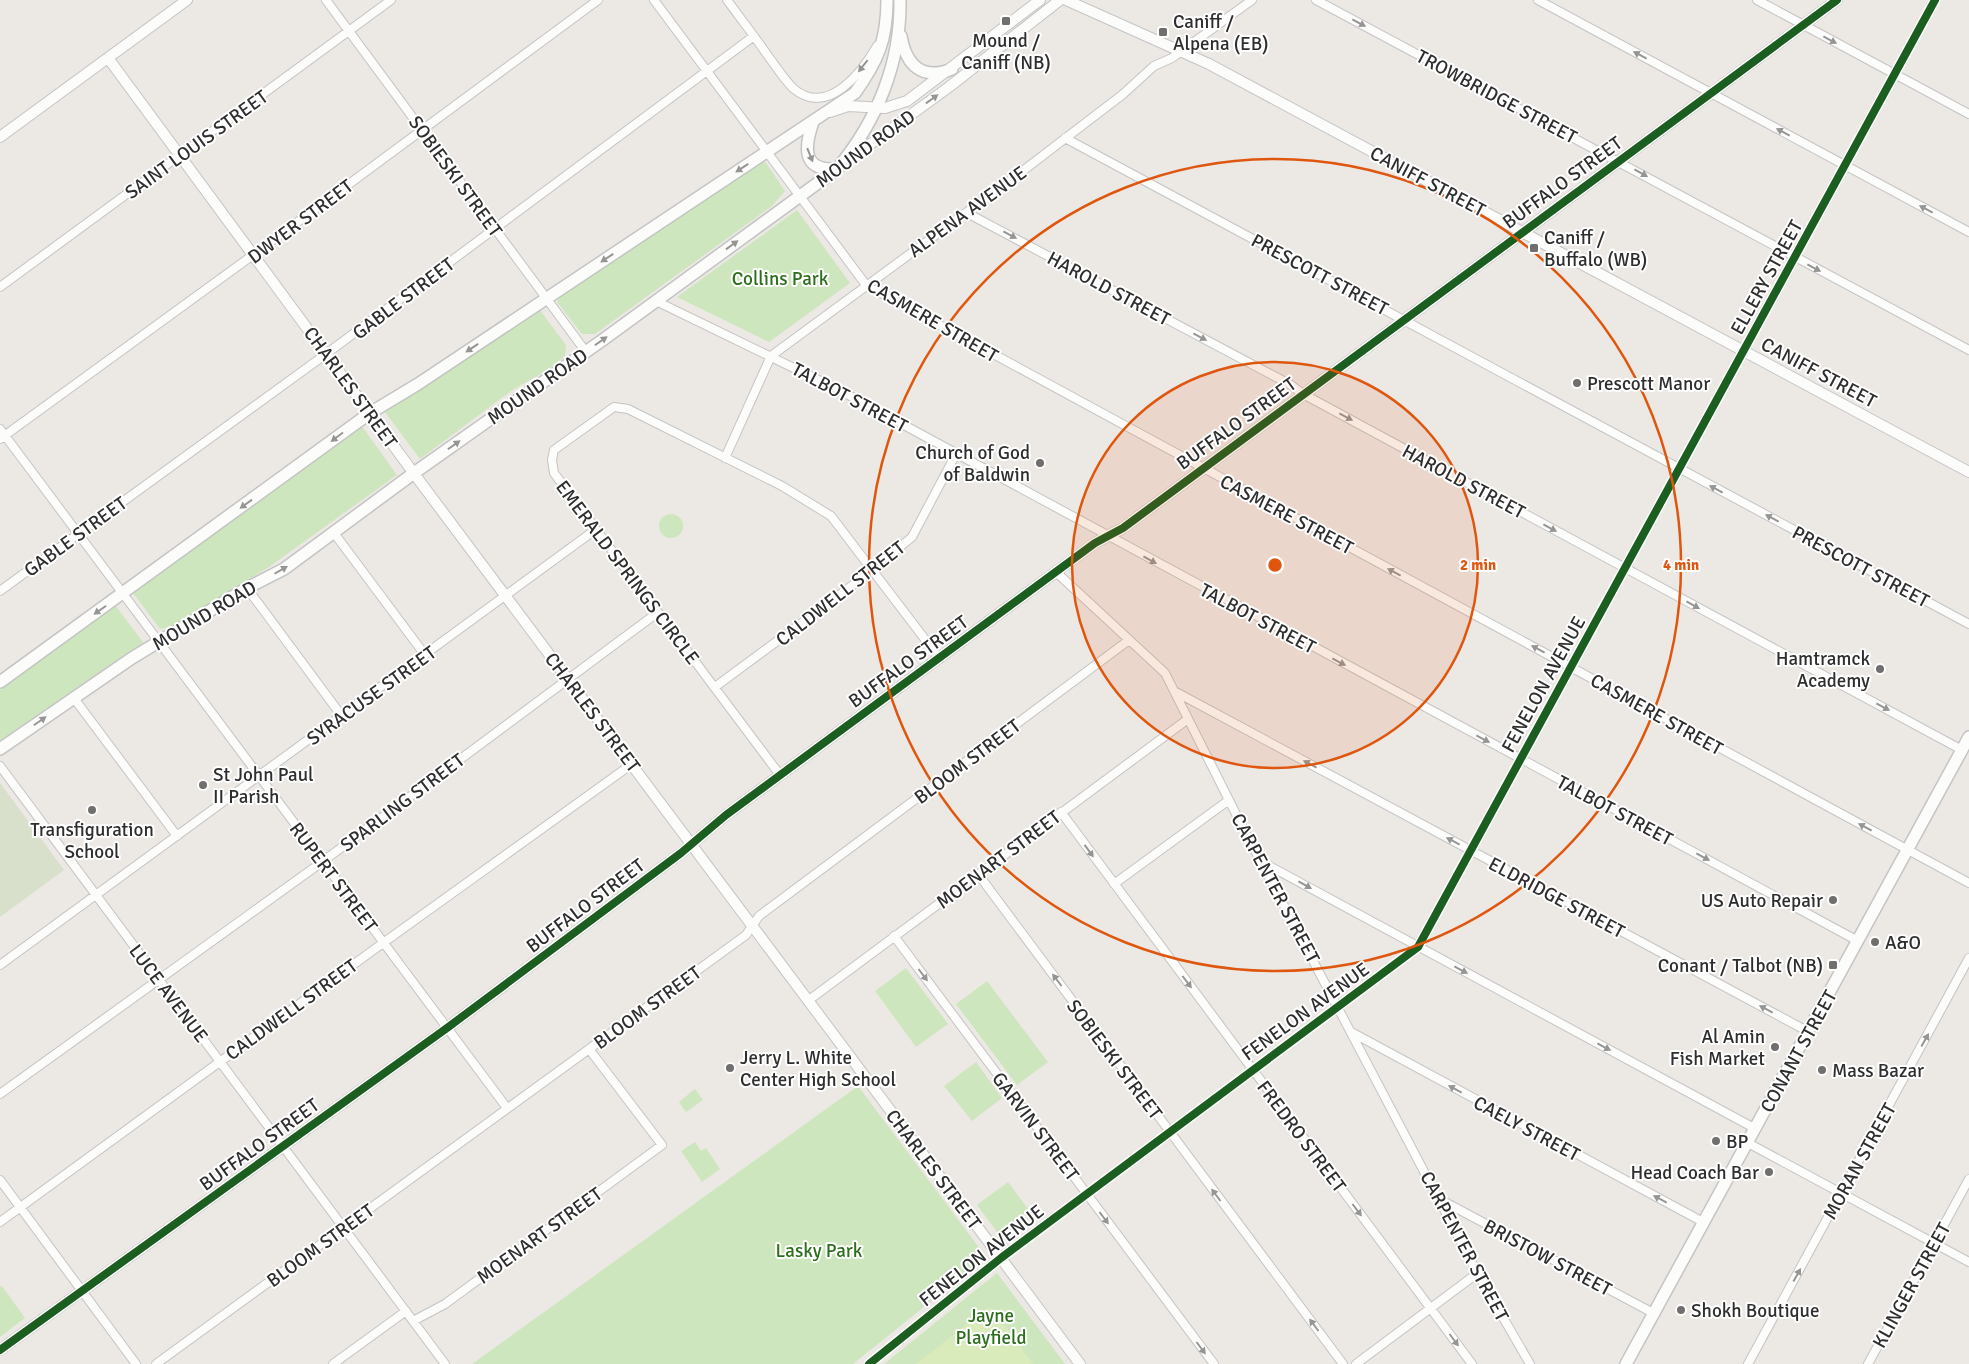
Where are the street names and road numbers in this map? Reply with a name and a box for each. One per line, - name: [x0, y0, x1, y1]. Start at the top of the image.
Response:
- street label: TROWBRIDGE STREET: [1412, 44, 1582, 150]
- street label: SAINT LOUIS STREET: [120, 85, 273, 205]
- street label: MOUND ROAD: [811, 105, 920, 193]
- street label: SOBIESKI STREET: [403, 111, 508, 242]
- street label: BUFFALO STREET: [1498, 131, 1628, 234]
- street label: CANIFF STREET: [1366, 141, 1490, 223]
- street label: ALPENA AVENUE: [904, 161, 1031, 263]
- street label: DWYER STREET: [243, 174, 359, 269]
- street label: ELLERY STREET: [1726, 215, 1809, 339]
- street label: PRESCOTT STREET: [1247, 229, 1393, 321]
- street label: HAROLD STREET: [1043, 246, 1175, 332]
- street label: GABLE STREET: [348, 252, 460, 345]
- street label: CASMERE STREET: [863, 274, 1003, 368]
- street label: CHARLES STREET: [298, 322, 403, 453]
- street label: CANIFF STREET: [1757, 332, 1881, 414]
- street label: MOUND ROAD: [483, 343, 592, 430]
- street label: TALBOT STREET: [787, 357, 912, 439]
- street label: BUFFALO STREET: [1172, 372, 1302, 475]
- street label: HAROLD STREET: [1398, 439, 1530, 525]
- street label: CASMERE STREET: [1216, 470, 1358, 560]
- street label: EMERALD SPRINGS CIRCLE: [550, 476, 704, 669]
- street label: GABLE STREET: [19, 491, 132, 582]
- street label: PRESCOTT STREET: [1788, 521, 1934, 613]
- street label: CALDWELL STREET: [771, 536, 911, 652]
- street label: MOUND ROAD: [148, 575, 261, 656]
- street label: TALBOT STREET: [1195, 578, 1320, 660]
- street label: BUFFALO STREET: [844, 610, 974, 713]
- street label: FENELON AVENUE: [1497, 612, 1591, 757]
- street label: SYRACUSE STREET: [302, 640, 442, 751]
- street label: CHARLES STREET: [539, 648, 646, 778]
- street label: CASMERE STREET: [1586, 669, 1727, 761]
- street label: BLOOM STREET: [910, 714, 1026, 810]
- street label: SPARLING STREET: [336, 748, 470, 857]
- street label: TALBOT STREET: [1552, 770, 1677, 852]
- street label: MOENART STREET: [932, 805, 1066, 914]
- street label: CARPENTER STREET: [1225, 809, 1325, 968]
- street label: RUPERT STREET: [284, 818, 383, 938]
- street label: ELDRIDGE STREET: [1484, 852, 1629, 944]
- street label: BUFFALO STREET: [522, 853, 650, 958]
- street label: LUCE AVENUE: [123, 940, 213, 1048]
- street label: CALDWELL STREET: [221, 953, 363, 1066]
- street label: FENELON AVENUE: [1237, 957, 1374, 1066]
- street label: BLOOM STREET: [589, 960, 707, 1055]
- street label: CONANT STREET: [1755, 985, 1843, 1117]
- street label: SOBIESKI STREET: [1061, 995, 1168, 1125]
- street label: GARVIN STREET: [986, 1067, 1084, 1186]
- street label: FREDRO STREET: [1251, 1076, 1351, 1198]
- street label: CAELY STREET: [1469, 1091, 1585, 1167]
- street label: BUFFALO STREET: [195, 1093, 325, 1196]
- street label: MORAN STREET: [1818, 1098, 1902, 1224]
- street label: CHARLES STREET: [880, 1105, 987, 1235]
- street label: CARPENTER STREET: [1414, 1167, 1514, 1326]
- street label: MOENART STREET: [472, 1182, 608, 1289]
- street label: BLOOM STREET: [262, 1198, 380, 1293]
- street label: FENELON AVENUE: [914, 1200, 1049, 1312]
- street label: BRISTOW STREET: [1479, 1214, 1616, 1302]
- street label: KLINGER STREET: [1867, 1218, 1957, 1352]

